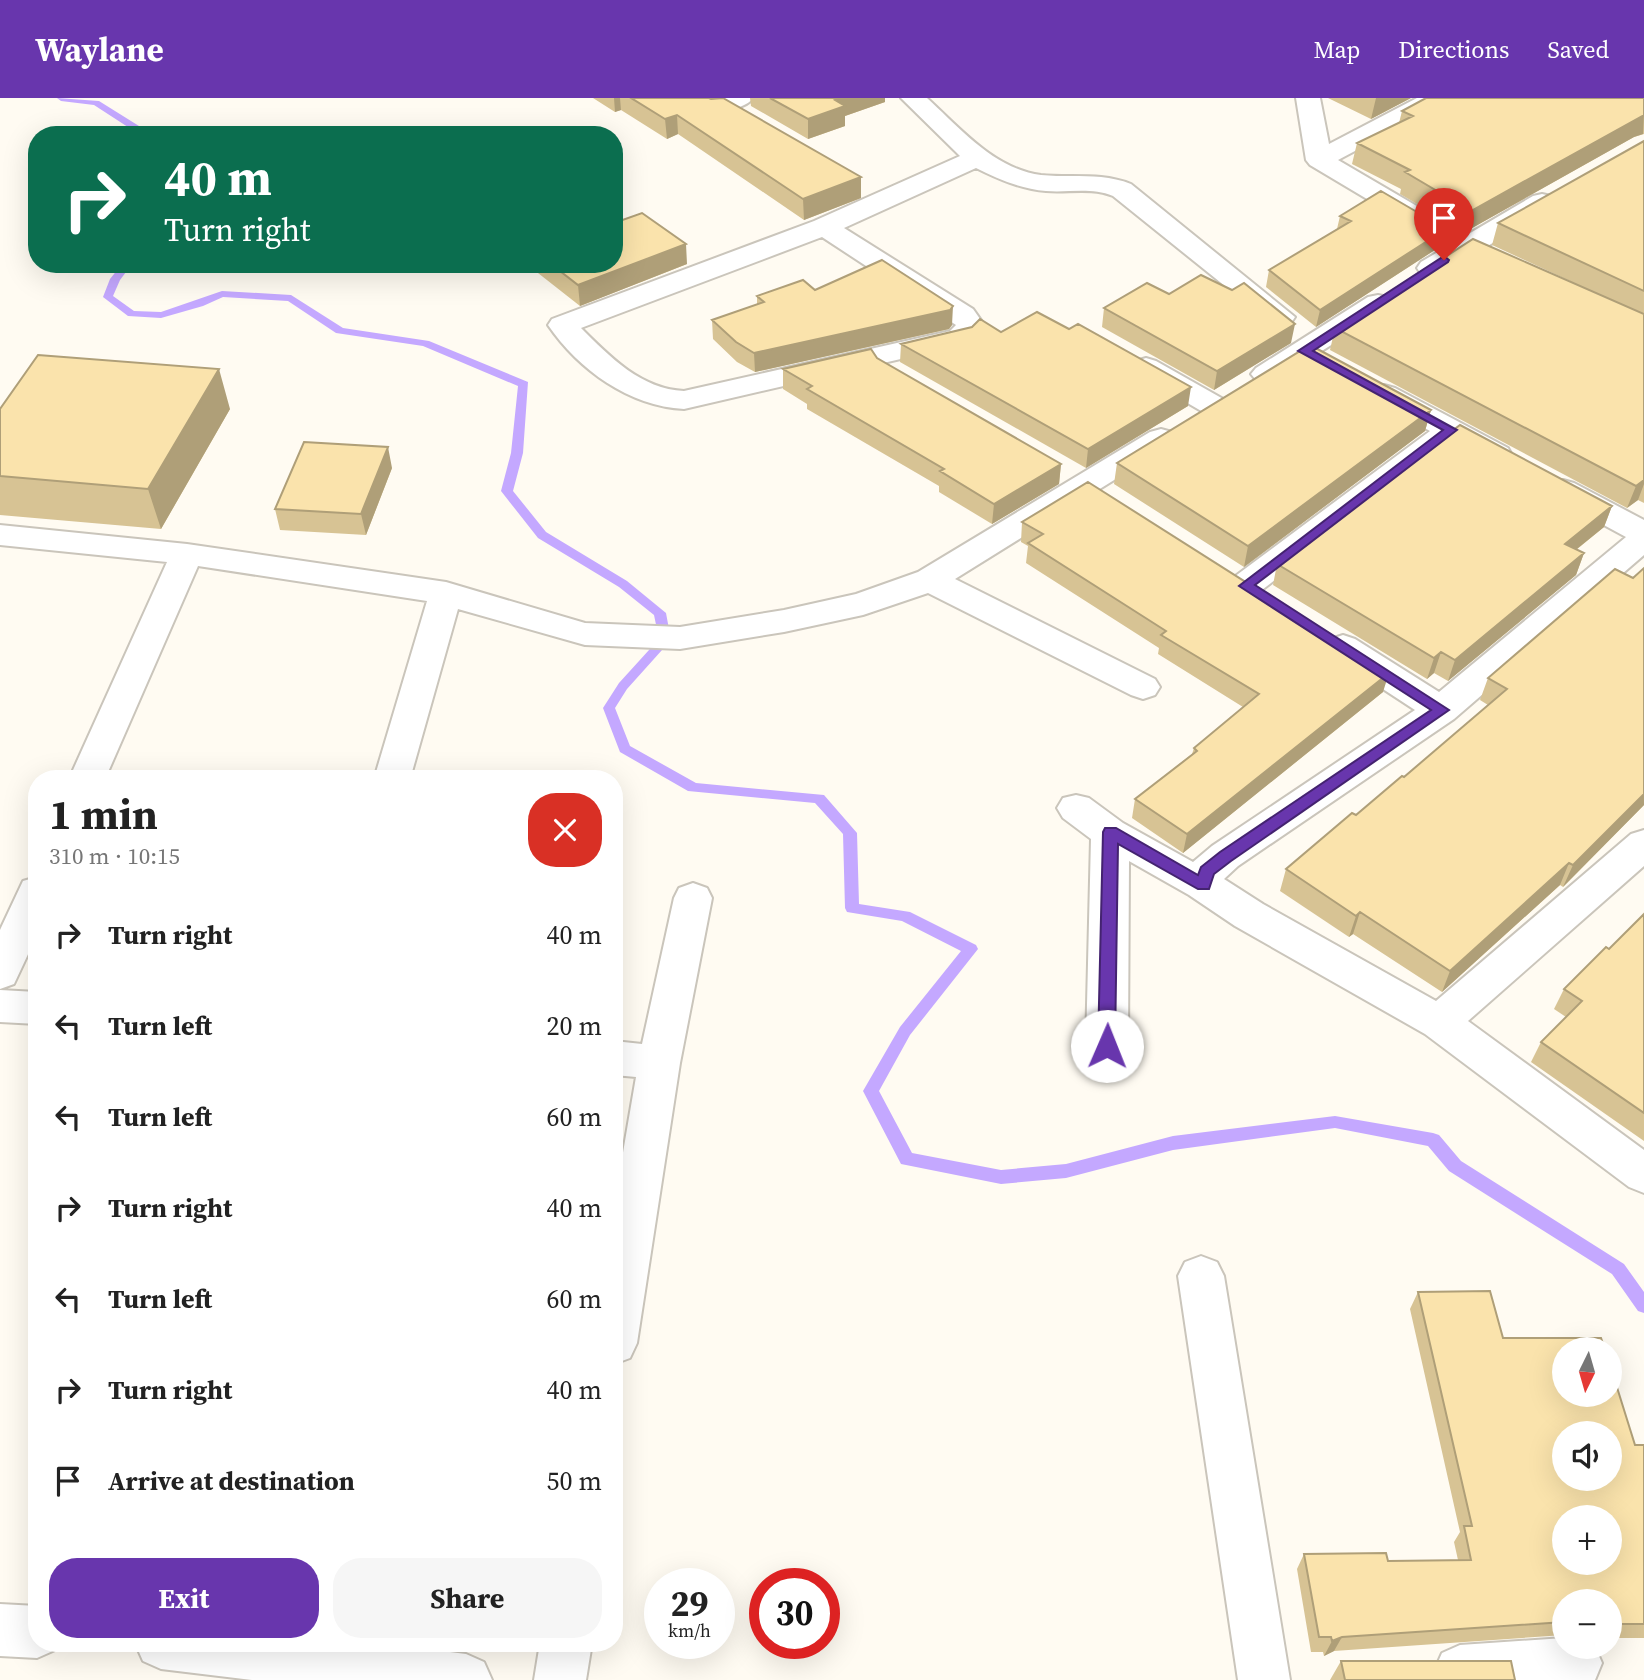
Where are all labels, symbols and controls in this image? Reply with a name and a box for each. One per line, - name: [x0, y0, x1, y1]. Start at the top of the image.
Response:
- text: Waylane: [35, 27, 164, 72]
- text: Map: [1313, 33, 1360, 66]
- text: Directions: [1398, 33, 1509, 66]
- text: Saved: [1547, 33, 1609, 66]
- text: 40 m: [164, 144, 272, 211]
- icon: right: [49, 154, 140, 245]
- pin: [1414, 188, 1474, 260]
- icon: arrive: [1425, 199, 1463, 237]
- text: Turn right: [164, 208, 310, 252]
- text: 1 min: [49, 785, 158, 843]
- button: close: [528, 793, 602, 867]
- text: 310 m · 10:15: [49, 840, 180, 872]
- icon: right: [49, 916, 87, 954]
- text: Turn right: [108, 917, 232, 953]
- text: 40 m: [547, 917, 602, 953]
- icon: left: [49, 1007, 87, 1045]
- text: Turn left: [108, 1008, 212, 1044]
- text: 20 m: [547, 1008, 602, 1044]
- position arrow: [1070, 1009, 1144, 1083]
- icon: left: [49, 1098, 87, 1136]
- text: Turn left: [108, 1099, 212, 1135]
- text: 60 m: [547, 1099, 602, 1135]
- icon: right: [49, 1189, 87, 1227]
- text: Turn right: [108, 1190, 232, 1226]
- text: 40 m: [547, 1190, 602, 1226]
- icon: left: [49, 1280, 87, 1318]
- text: Turn left: [108, 1281, 212, 1317]
- text: 60 m: [547, 1281, 602, 1317]
- north arrow: [1552, 1337, 1622, 1407]
- map controls: [1552, 1337, 1622, 1659]
- icon: right: [49, 1371, 87, 1409]
- text: Turn right: [108, 1372, 232, 1408]
- text: 40 m: [547, 1372, 602, 1408]
- button: sound: [1552, 1421, 1622, 1491]
- icon: arrive: [49, 1462, 87, 1500]
- text: Arrive at destination: [108, 1463, 355, 1499]
- text: 50 m: [547, 1463, 602, 1499]
- button: +: [1552, 1505, 1622, 1575]
- button: Exit: [49, 1558, 319, 1638]
- button: Share: [333, 1558, 602, 1638]
- speed limit sign: 30: [749, 1568, 840, 1659]
- text: 29: [671, 1580, 708, 1628]
- button: −: [1552, 1589, 1622, 1659]
- text: km/h: [668, 1618, 711, 1643]

